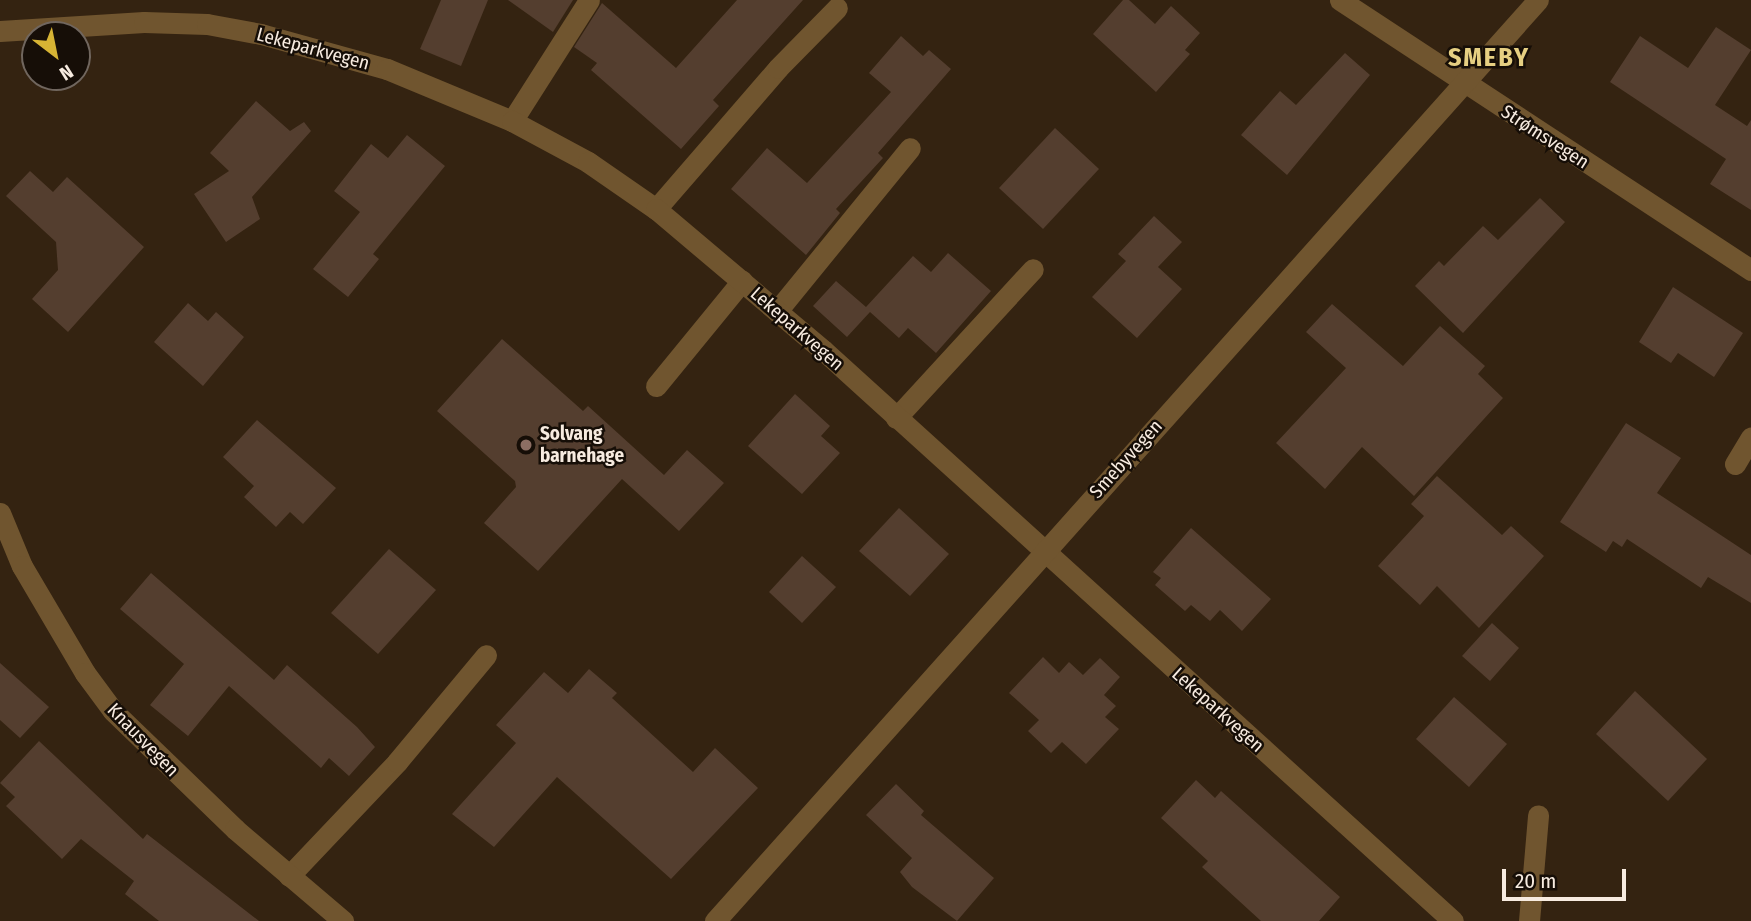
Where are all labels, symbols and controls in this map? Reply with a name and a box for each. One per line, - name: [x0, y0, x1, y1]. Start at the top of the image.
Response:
- north arrow: [21, 21, 91, 91]
- street label: Lekeparkvegen: [254, 23, 372, 75]
- district label: SMEBY: [1449, 42, 1529, 74]
- text: N: [55, 60, 77, 85]
- street label: Strømsvegen: [1497, 100, 1593, 174]
- street label: Lekeparkvegen: [746, 282, 848, 376]
- street label: Smebyvegen: [1085, 415, 1167, 503]
- place label: Solvang barnehage: [540, 423, 624, 467]
- marker: Solvang barnehage: [518, 437, 534, 453]
- street label: Lekeparkvegen: [1167, 663, 1269, 757]
- street label: Knausvegen: [103, 699, 183, 781]
- scale bar: [1506, 855, 1630, 899]
- text: 20 m: [1515, 868, 1556, 894]

